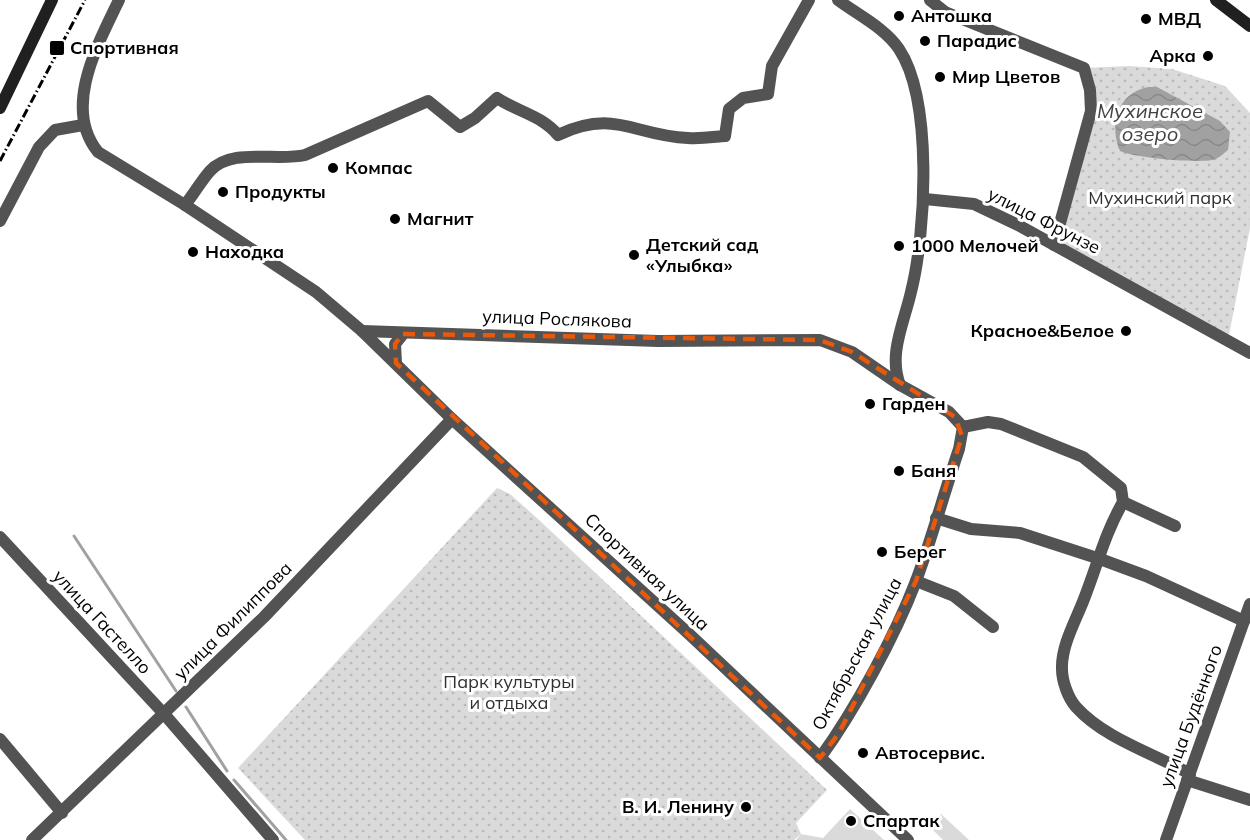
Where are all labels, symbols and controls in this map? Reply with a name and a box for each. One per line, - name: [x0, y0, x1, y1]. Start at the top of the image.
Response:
- place label: Антошка: [911, 4, 992, 27]
- place label: МВД: [1158, 7, 1201, 30]
- marker: Антошка: [892, 9, 906, 23]
- marker: МВД: [1139, 12, 1153, 26]
- place label: Парадис: [937, 29, 1017, 52]
- marker: Парадис: [918, 34, 932, 48]
- place label: Спортивная: [70, 36, 179, 59]
- marker: Спортивная: [48, 39, 66, 57]
- place label: Арка: [1149, 44, 1196, 67]
- marker: Арка: [1201, 49, 1215, 63]
- place label: Мир Цветов: [952, 65, 1060, 88]
- marker: Мир Цветов: [933, 70, 947, 84]
- water label: Мухинское озеро: [1097, 98, 1203, 146]
- place label: Компас: [345, 156, 413, 179]
- marker: Компас: [326, 161, 340, 175]
- place label: Продукты: [235, 180, 326, 203]
- street label: улица Фрунзе: [984, 182, 1104, 259]
- marker: Продукты: [216, 185, 230, 199]
- park label: Мухинский парк: [1088, 186, 1232, 209]
- place label: Магнит: [407, 207, 474, 230]
- marker: Магнит: [388, 212, 402, 226]
- place label: Детский сад «Улыбка»: [646, 233, 759, 277]
- place label: 1000 Мелочей: [911, 234, 1038, 257]
- marker: 1000 Мелочей: [892, 239, 906, 253]
- place label: Находка: [205, 240, 284, 263]
- marker: Находка: [186, 245, 200, 259]
- marker: Детский сад «Улыбка»: [627, 248, 641, 262]
- street label: улица Рослякова: [482, 304, 632, 333]
- place label: Красное&Белое: [970, 319, 1114, 342]
- marker: Красное&Белое: [1119, 324, 1133, 338]
- place label: Гарден: [882, 392, 946, 415]
- marker: Гарден: [863, 397, 877, 411]
- place label: Баня: [911, 459, 956, 482]
- marker: Баня: [892, 464, 906, 478]
- street label: Спортивная улица: [580, 508, 714, 635]
- place label: Берег: [894, 540, 947, 563]
- marker: Берег: [875, 545, 889, 559]
- street label: улица Филиппова: [169, 557, 297, 685]
- street label: улица Гастелло: [48, 565, 157, 679]
- street label: Октябрьская улица: [807, 573, 907, 734]
- street label: улица Будённого: [1154, 641, 1227, 790]
- park label: Парк культуры и отдыха: [443, 670, 575, 714]
- place label: Автосервис.: [875, 741, 985, 764]
- marker: Автосервис.: [856, 746, 870, 760]
- place label: В. И. Ленину: [622, 795, 734, 818]
- marker: В. И. Ленину: [739, 800, 753, 814]
- place label: Спартак: [863, 809, 940, 832]
- marker: Спартак: [844, 814, 858, 828]

